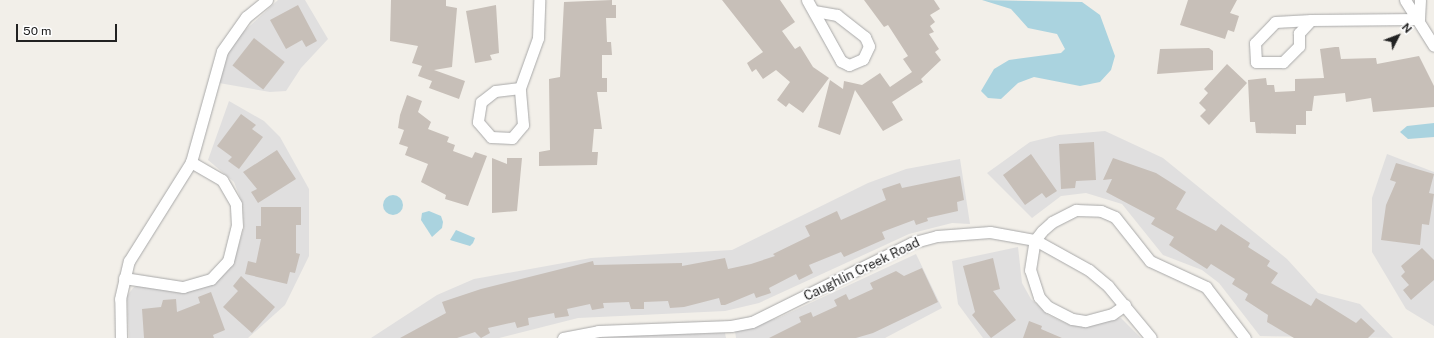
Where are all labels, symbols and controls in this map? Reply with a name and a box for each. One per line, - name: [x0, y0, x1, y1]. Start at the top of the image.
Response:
- scale bar: [18, 16, 119, 42]
- north arrow: [1378, 16, 1418, 56]
- text: N: [1400, 21, 1414, 35]
- text: 50 m: [23, 24, 51, 38]
- street label: Caughlin Creek Road: [802, 235, 922, 305]

